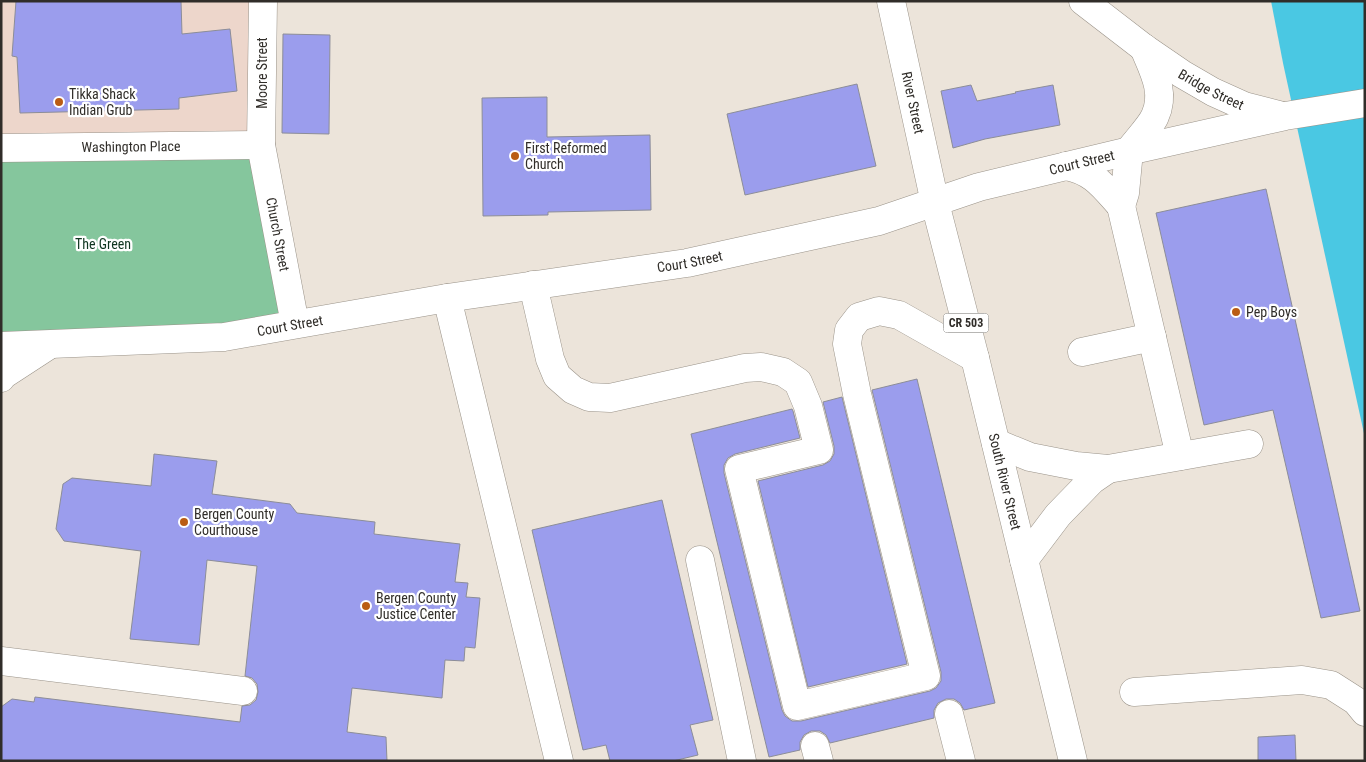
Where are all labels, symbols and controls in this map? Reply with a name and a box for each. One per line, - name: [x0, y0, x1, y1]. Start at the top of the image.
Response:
- street label: Moore Street: [254, 37, 270, 109]
- street label: Bridge Street: [1176, 66, 1246, 113]
- street label: River Street: [899, 70, 928, 135]
- place label: Tikka Shack Indian Grub: [69, 86, 136, 118]
- marker: Tikka Shack Indian Grub: [53, 96, 65, 108]
- street label: Washington Place: [81, 138, 181, 155]
- place label: First Reformed Church: [525, 140, 607, 172]
- street label: Court Street: [1048, 147, 1116, 178]
- marker: First Reformed Church: [509, 150, 521, 162]
- street label: Church Street: [263, 196, 293, 273]
- park label: The Green: [75, 236, 131, 252]
- street label: Court Street: [656, 247, 724, 275]
- place label: Pep Boys: [1246, 304, 1297, 320]
- marker: Pep Boys: [1230, 306, 1242, 318]
- street label: Court Street: [256, 312, 324, 339]
- road number: CR 503: [944, 314, 988, 332]
- street label: South River Street: [986, 432, 1024, 531]
- place label: Bergen County Courthouse: [194, 506, 274, 538]
- marker: Bergen County Courthouse: [178, 516, 190, 528]
- place label: Bergen County Justice Center: [376, 590, 456, 622]
- marker: Bergen County Justice Center: [360, 600, 372, 612]

